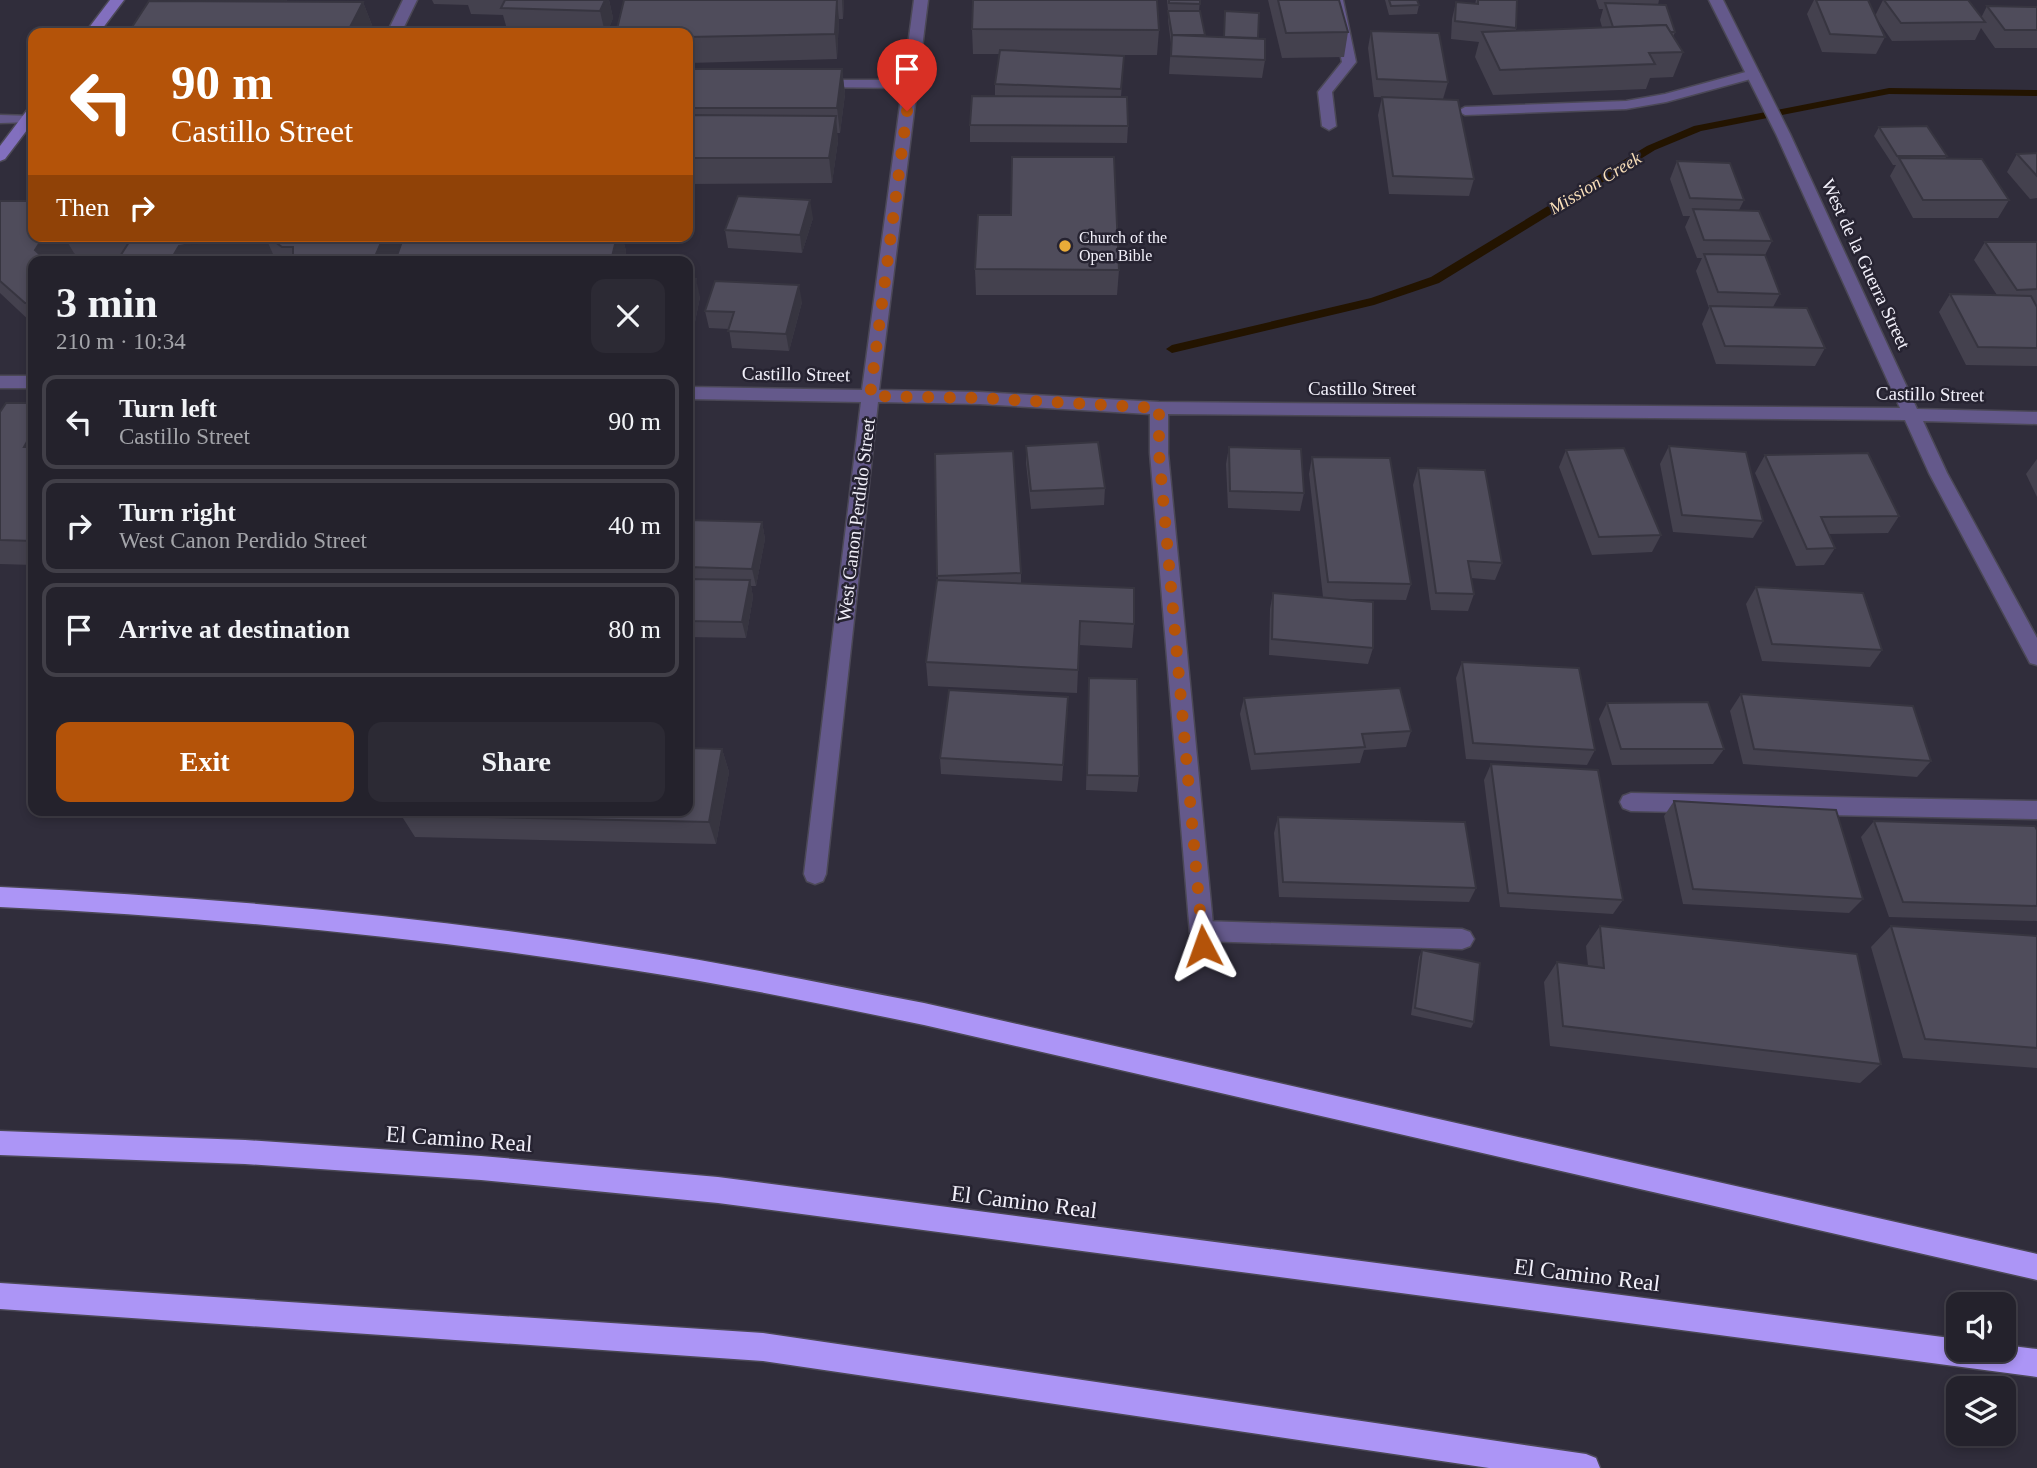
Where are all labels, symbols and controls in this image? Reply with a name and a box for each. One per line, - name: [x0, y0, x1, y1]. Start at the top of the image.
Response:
- pin: [877, 39, 937, 111]
- icon: arrive: [888, 50, 926, 88]
- text: 90 m: [171, 55, 273, 110]
- icon: left: [56, 56, 147, 147]
- text: Castillo Street: [171, 113, 353, 149]
- water label: Mission Creek: [1544, 147, 1646, 219]
- street label: West de la Guerra Street: [1817, 176, 1915, 353]
- icon: right: [123, 189, 161, 227]
- text: Then: [56, 193, 109, 222]
- place label: Church of the Open Bible: [1079, 229, 1167, 265]
- marker: Church of the Open Bible: [1057, 238, 1073, 254]
- button: close: [591, 279, 665, 353]
- text: 3 min: [56, 280, 158, 326]
- text: 210 m · 10:34: [56, 329, 186, 354]
- street label: Castillo Street: [742, 363, 851, 385]
- street label: Castillo Street: [1308, 378, 1417, 399]
- street label: Castillo Street: [1876, 383, 1985, 405]
- text: Turn left: [119, 394, 217, 423]
- icon: left: [60, 403, 98, 441]
- text: 90 m: [608, 407, 661, 436]
- street label: West Canon Perdido Street: [833, 416, 879, 623]
- text: Castillo Street: [119, 424, 250, 449]
- text: Turn right: [119, 498, 236, 527]
- icon: right: [60, 507, 98, 545]
- text: 40 m: [608, 511, 661, 540]
- text: West Canon Perdido Street: [119, 528, 367, 553]
- icon: arrive: [60, 611, 98, 649]
- text: Arrive at destination: [119, 615, 350, 644]
- text: 80 m: [608, 615, 661, 644]
- button: Exit: [56, 722, 354, 802]
- button: Share: [368, 722, 665, 802]
- position arrow: [1166, 909, 1240, 983]
- street label: El Camino Real: [385, 1121, 533, 1157]
- street label: El Camino Real: [950, 1181, 1098, 1223]
- street label: El Camino Real: [1513, 1254, 1661, 1296]
- map controls: [1946, 1292, 2016, 1446]
- button: sound: [1946, 1292, 2016, 1362]
- button: layers: [1946, 1376, 2016, 1446]

